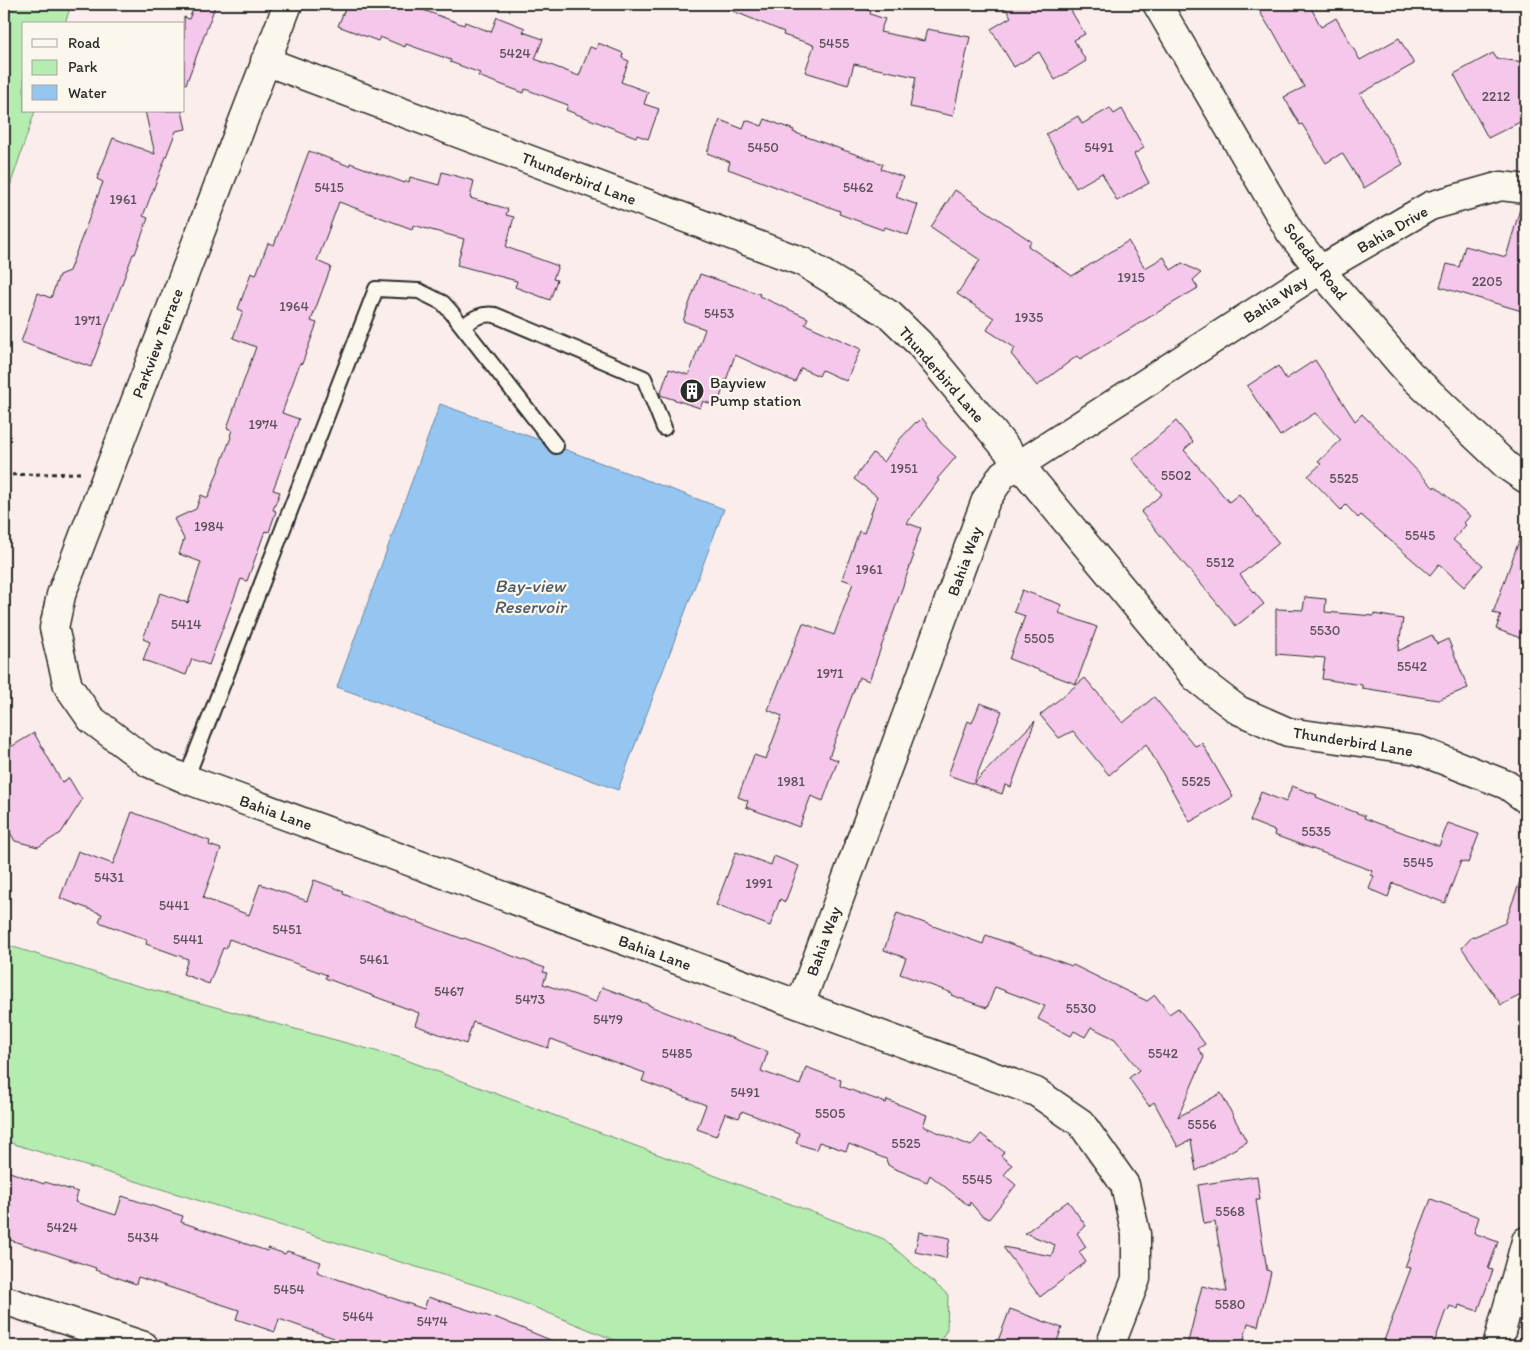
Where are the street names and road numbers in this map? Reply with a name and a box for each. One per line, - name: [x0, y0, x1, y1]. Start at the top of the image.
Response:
- street label: Thunderbird Lane: [519, 148, 639, 209]
- street label: Bahia Drive: [1353, 202, 1431, 257]
- street label: Soledad Road: [1280, 219, 1352, 304]
- street label: Bahia Way: [1240, 271, 1311, 327]
- street label: Parkview Terrace: [128, 286, 187, 401]
- street label: Thunderbird Lane: [895, 322, 989, 426]
- street label: Bahia Way: [943, 523, 986, 599]
- street label: Thunderbird Lane: [1292, 723, 1414, 760]
- street label: Bahia Lane: [237, 791, 315, 834]
- street label: Bahia Way: [802, 903, 845, 979]
- street label: Bahia Lane: [616, 931, 694, 974]

